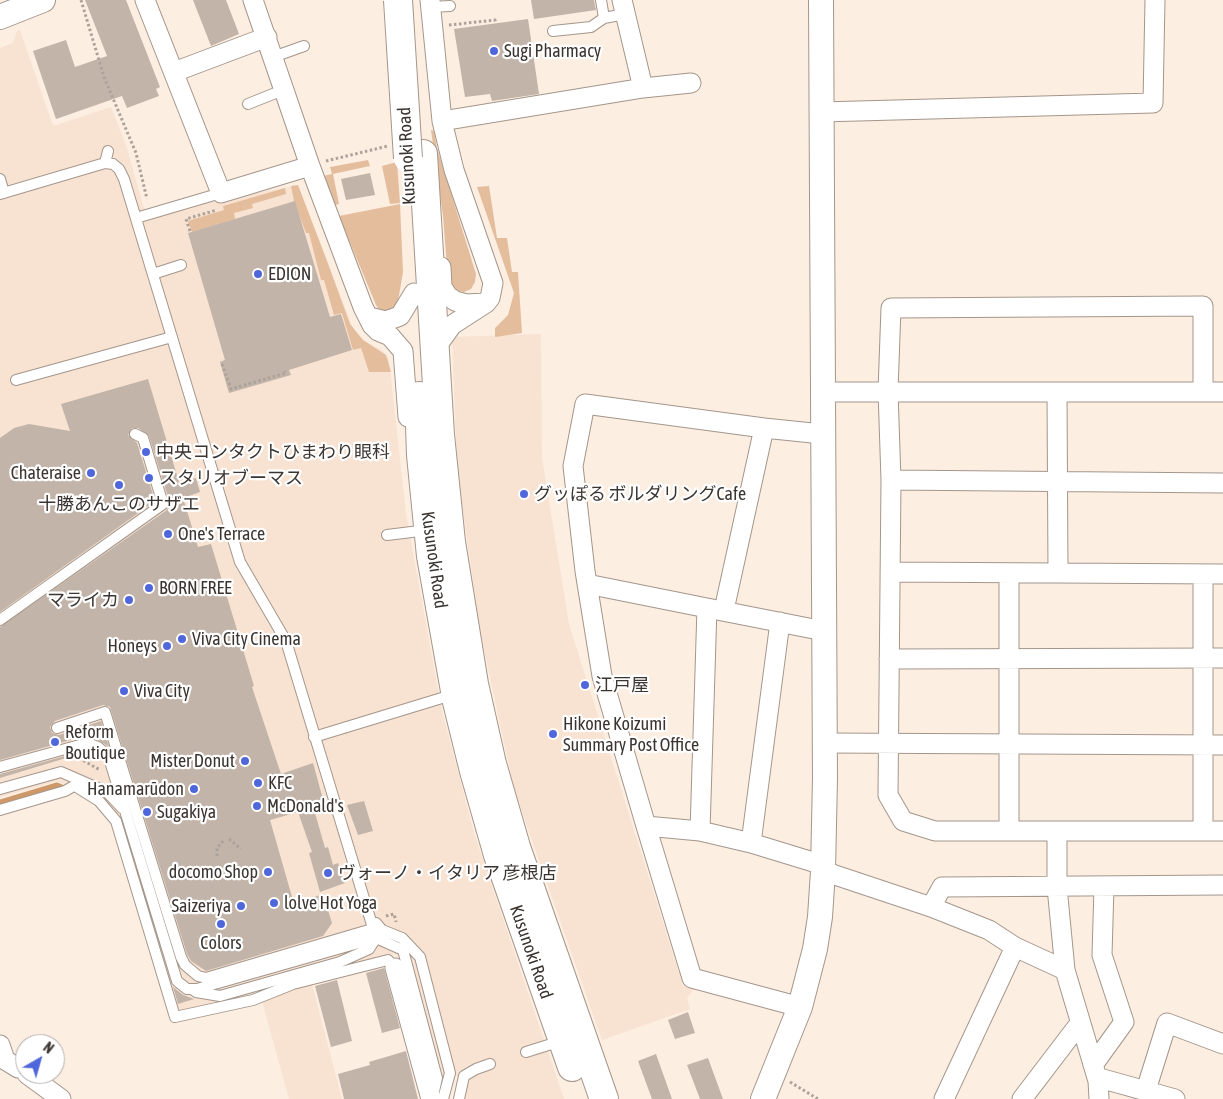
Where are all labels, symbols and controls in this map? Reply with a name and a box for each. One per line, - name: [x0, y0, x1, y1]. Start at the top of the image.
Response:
- place label: Sugi Pharmacy: [504, 40, 601, 62]
- marker: Sugi Pharmacy: [488, 45, 500, 57]
- street label: Kusunoki Road: [394, 107, 420, 205]
- place label: EDION: [268, 263, 311, 285]
- marker: EDION: [252, 268, 264, 280]
- place label: 中央コンタクトひまわり眼科: [156, 441, 390, 463]
- marker: 中央コンタクトひまわり眼科: [140, 446, 152, 458]
- place label: Chateraise: [11, 462, 81, 484]
- marker: Chateraise: [85, 467, 97, 479]
- place label: スタリオブーマス: [159, 467, 303, 489]
- marker: スタリオブーマス: [143, 472, 155, 484]
- marker: 十勝あんこのサザエ: [113, 479, 125, 491]
- place label: グッぽる ボルダリングCafe: [534, 483, 746, 505]
- marker: グッぽる ボルダリングCafe: [518, 488, 530, 500]
- place label: 十勝あんこのサザエ: [38, 493, 200, 515]
- street label: Kusunoki Road: [416, 510, 452, 610]
- place label: One's Terrace: [178, 523, 265, 545]
- marker: One's Terrace: [162, 528, 174, 540]
- place label: BORN FREE: [159, 577, 232, 599]
- marker: BORN FREE: [143, 582, 155, 594]
- place label: マライカ: [47, 589, 119, 611]
- marker: マライカ: [123, 594, 135, 606]
- place label: Viva City Cinema: [192, 628, 301, 650]
- marker: Viva City Cinema: [176, 633, 188, 645]
- place label: Honeys: [108, 635, 157, 657]
- marker: Honeys: [161, 640, 173, 652]
- place label: 江戸屋: [595, 674, 649, 696]
- marker: 江戸屋: [579, 679, 591, 691]
- place label: Viva City: [134, 680, 190, 702]
- marker: Viva City: [118, 685, 130, 697]
- place label: Hikone Koizumi Summary Post Office: [563, 713, 699, 756]
- place label: Reform Boutique: [65, 721, 125, 764]
- marker: Hikone Koizumi Summary Post Office: [547, 728, 559, 740]
- marker: Reform Boutique: [49, 736, 61, 748]
- place label: Mister Donut: [150, 750, 235, 772]
- marker: Mister Donut: [239, 755, 251, 767]
- place label: KFC: [268, 772, 292, 794]
- marker: KFC: [252, 777, 264, 789]
- place label: Hanamarūdon: [87, 778, 184, 800]
- marker: Hanamarūdon: [188, 783, 200, 795]
- place label: McDonald's: [267, 795, 344, 817]
- marker: McDonald's: [251, 800, 263, 812]
- place label: Sugakiya: [157, 801, 216, 823]
- marker: Sugakiya: [141, 806, 153, 818]
- place label: docomo Shop: [169, 861, 258, 883]
- place label: ヴォーノ・イタリア 彦根店: [338, 862, 556, 884]
- marker: docomo Shop: [262, 866, 274, 878]
- marker: ヴォーノ・イタリア 彦根店: [322, 867, 334, 879]
- place label: lolve Hot Yoga: [284, 892, 377, 914]
- place label: Saizeriya: [171, 895, 231, 917]
- marker: lolve Hot Yoga: [268, 897, 280, 909]
- marker: Saizeriya: [235, 900, 247, 912]
- street label: Kusunoki Road: [505, 902, 557, 1002]
- marker: Colors: [215, 918, 227, 930]
- place label: Colors: [200, 932, 242, 954]
- north arrow: [15, 1034, 65, 1084]
- text: N: [40, 1039, 57, 1057]

